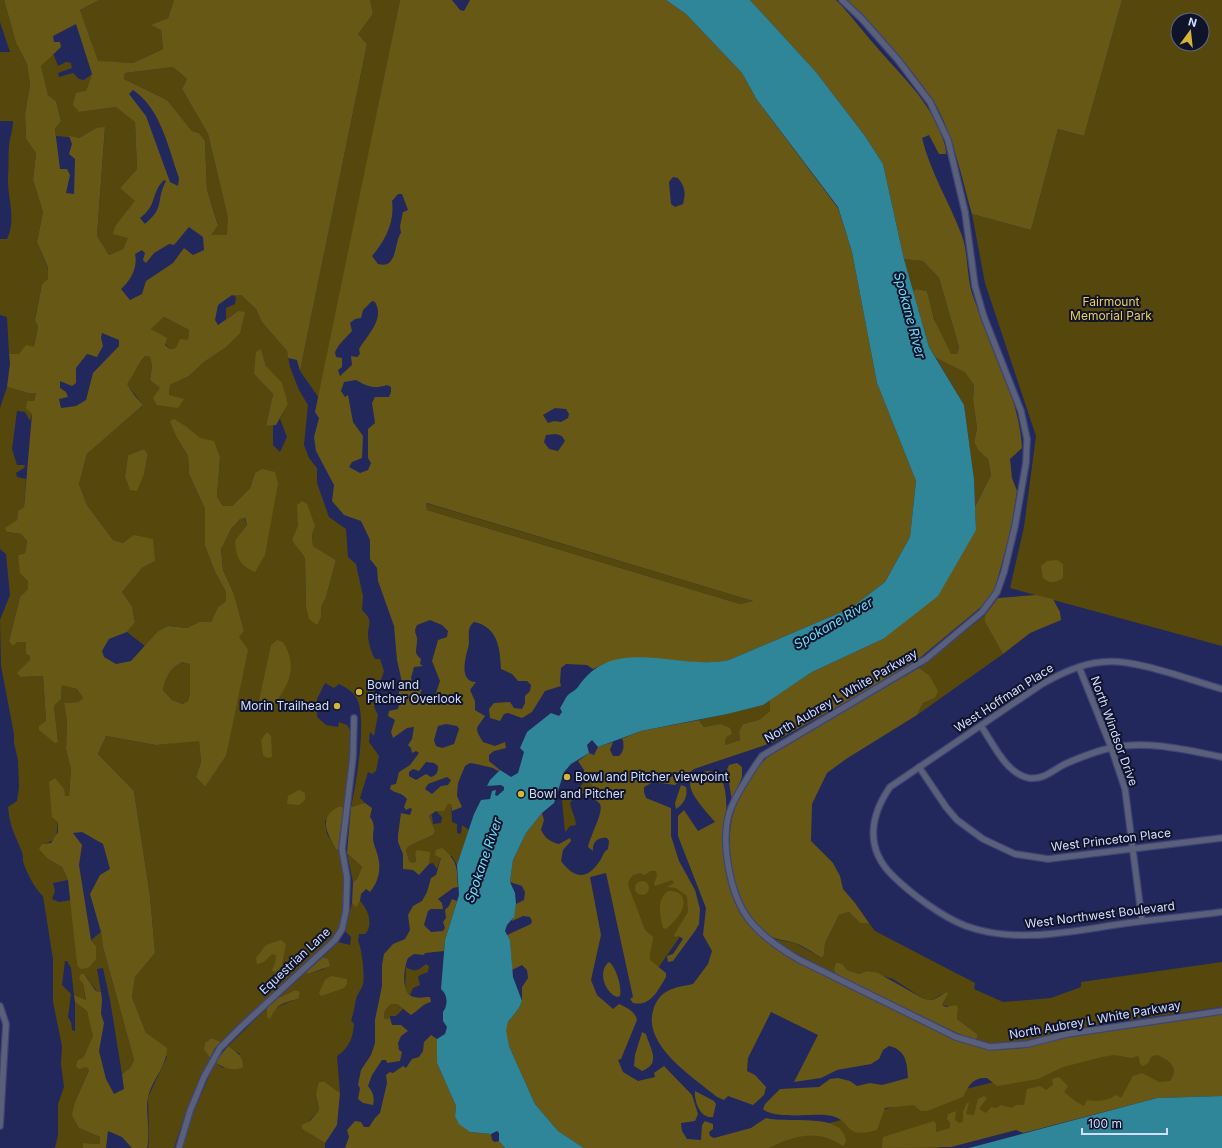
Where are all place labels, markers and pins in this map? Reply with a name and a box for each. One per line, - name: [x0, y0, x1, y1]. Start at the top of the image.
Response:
- place label: Bowl and Pitcher Overlook: [367, 677, 462, 706]
- marker: Bowl and Pitcher Overlook: [354, 687, 364, 697]
- place label: Morin Trailhead: [240, 698, 329, 713]
- marker: Morin Trailhead: [332, 701, 342, 711]
- place label: Bowl and Pitcher viewpoint: [575, 769, 728, 784]
- marker: Bowl and Pitcher viewpoint: [562, 772, 572, 782]
- place label: Bowl and Pitcher: [529, 786, 625, 801]
- marker: Bowl and Pitcher: [516, 789, 526, 799]

